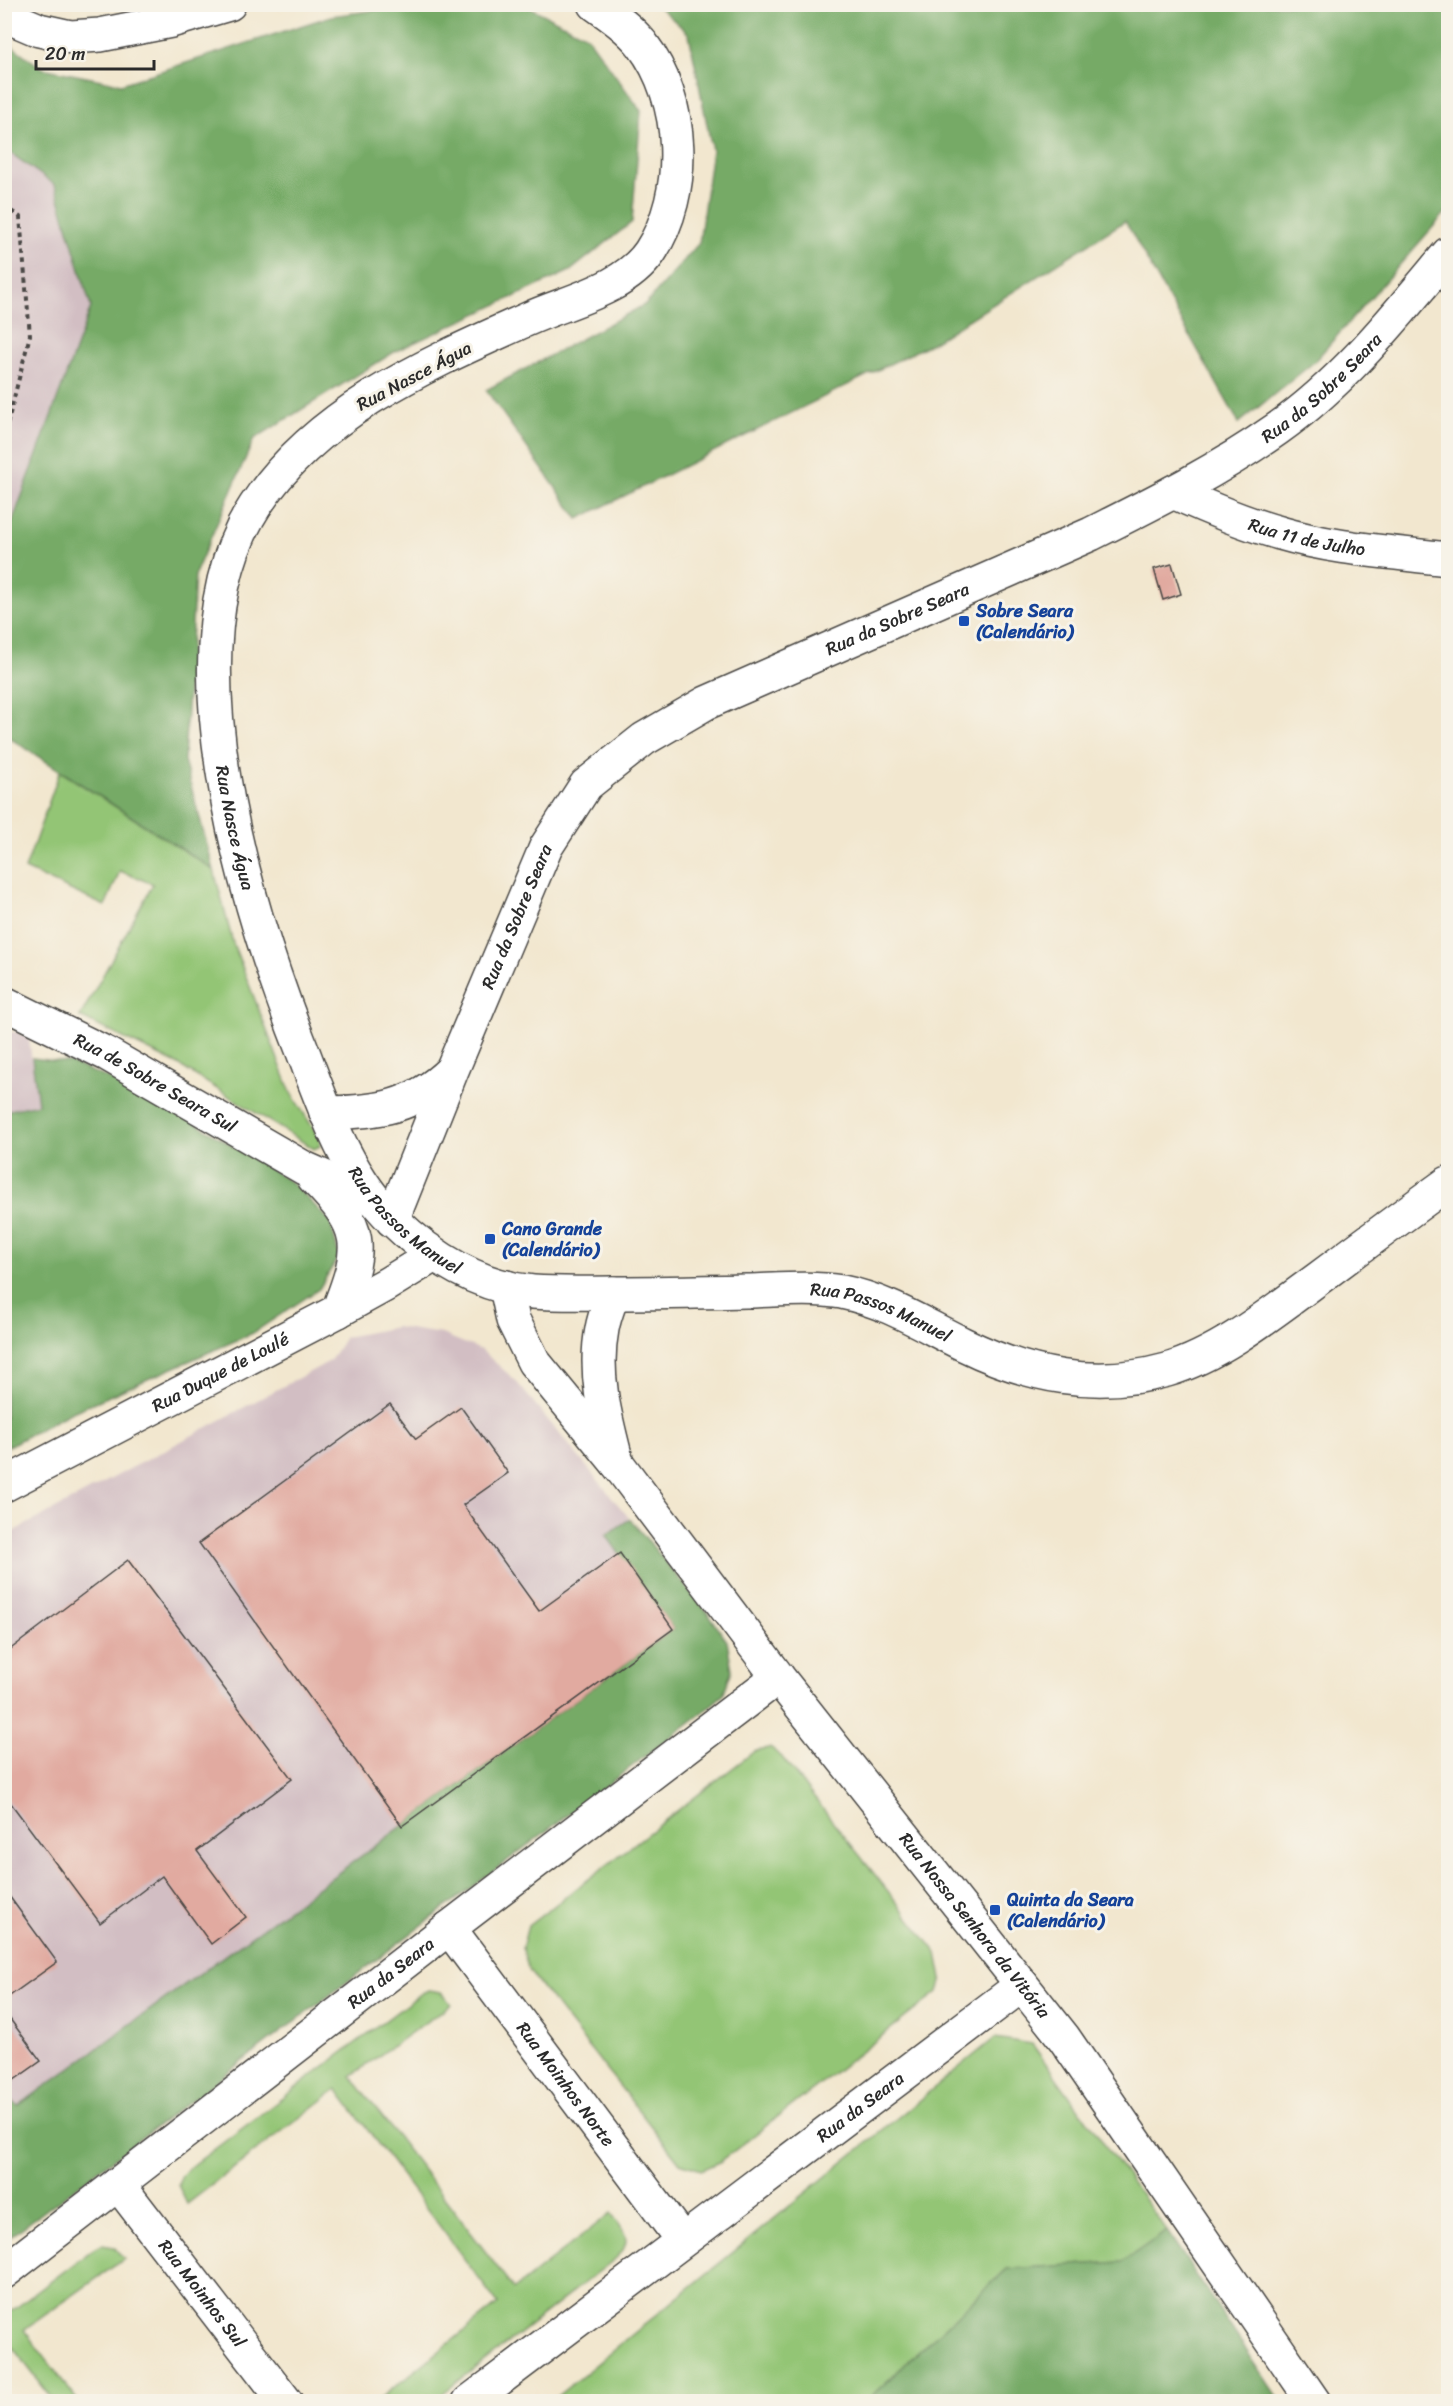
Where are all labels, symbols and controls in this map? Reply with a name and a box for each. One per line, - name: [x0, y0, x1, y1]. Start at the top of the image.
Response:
- scale bar: [36, 33, 154, 71]
- text: 20 m: [45, 38, 85, 70]
- street label: Rua da Sobre Seara: [1254, 324, 1391, 452]
- street label: Rua Nasce Água: [351, 332, 477, 420]
- street label: Rua 11 de Julho: [1244, 508, 1367, 565]
- street label: Rua da Sobre Seara: [820, 573, 975, 665]
- place label: Sobre Seara (Calendário): [975, 595, 1075, 648]
- marker: Sobre Seara (Calendário): [957, 614, 971, 628]
- street label: Rua Nasce Água: [206, 763, 264, 894]
- street label: Rua da Sobre Seara: [472, 838, 562, 994]
- street label: Rua de Sobre Seara Sul: [68, 1024, 244, 1142]
- street label: Rua Passos Manuel: [339, 1160, 468, 1284]
- place label: Cano Grande (Calendário): [501, 1213, 603, 1266]
- marker: Cano Grande (Calendário): [483, 1232, 497, 1246]
- street label: Rua Passos Manuel: [810, 1273, 958, 1352]
- street label: Rua Duque de Loulé: [146, 1323, 295, 1421]
- street label: Rua Nossa Senhora da Vitória: [891, 1825, 1059, 2026]
- place label: Quinta da Seara (Calendário): [1007, 1884, 1134, 1937]
- marker: Quinta da Seara (Calendário): [988, 1903, 1002, 1917]
- street label: Rua da Seara: [340, 1929, 442, 2017]
- street label: Rua Moinhos Norte: [508, 2015, 623, 2154]
- street label: Rua da Seara: [809, 2063, 911, 2151]
- street label: Rua Moinhos Sul: [150, 2232, 255, 2355]

